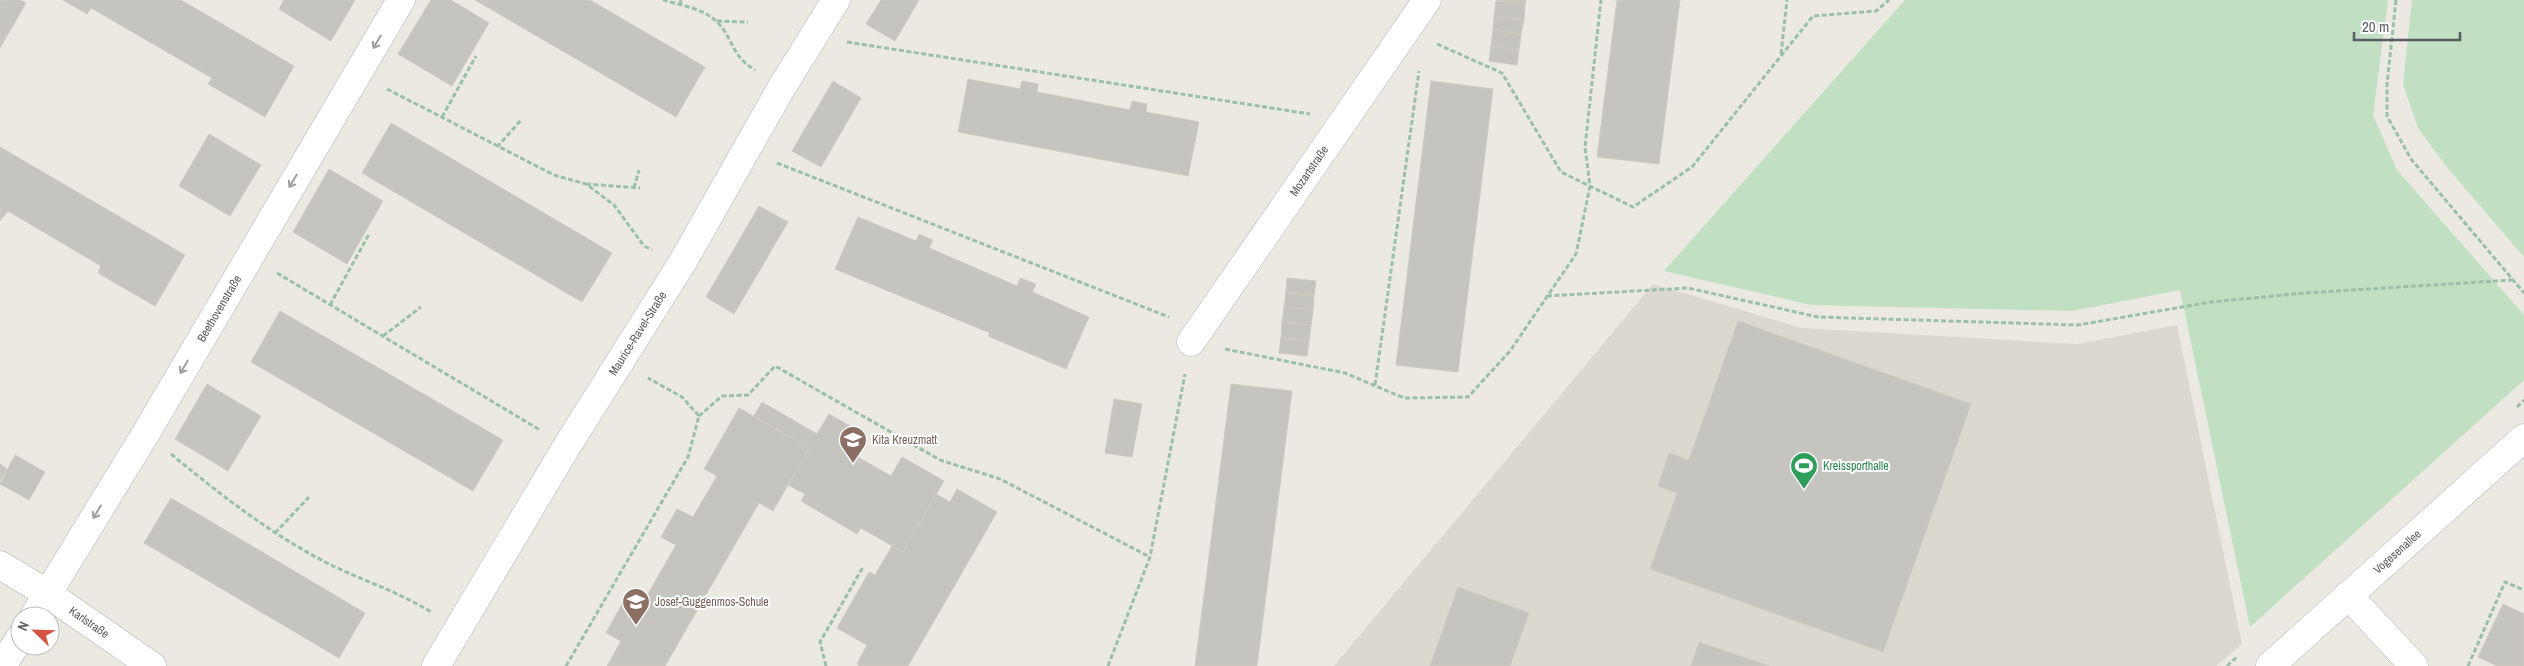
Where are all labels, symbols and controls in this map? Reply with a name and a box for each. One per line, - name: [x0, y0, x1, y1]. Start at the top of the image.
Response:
- scale bar: [2354, 10, 2460, 42]
- text: 20 m: [2362, 16, 2389, 37]
- one-way arrow: [371, 34, 381, 48]
- street label: Mozartstraße: [1286, 142, 1332, 199]
- one-way arrow: [288, 174, 298, 188]
- street label: Beethovenstraße: [193, 272, 245, 345]
- street label: Maurice-Ravel-Straße: [605, 288, 670, 379]
- one-way arrow: [179, 359, 189, 373]
- school or university icon: Kita Kreuzmatt: [838, 425, 868, 464]
- place label: Kita Kreuzmatt: [872, 432, 937, 448]
- sports icon: Kreissporthalle: [1789, 451, 1819, 490]
- place label: Kreissporthalle: [1823, 458, 1889, 474]
- one-way arrow: [92, 505, 102, 519]
- street label: Vogesenallee: [2370, 526, 2425, 578]
- school or university icon: Josef-Guggenmos-Schule: [621, 587, 651, 626]
- place label: Josef-Guggenmos-Schule: [655, 594, 769, 610]
- street label: Karlstraße: [66, 603, 112, 642]
- north arrow: [10, 606, 60, 656]
- text: N: [13, 619, 33, 633]

